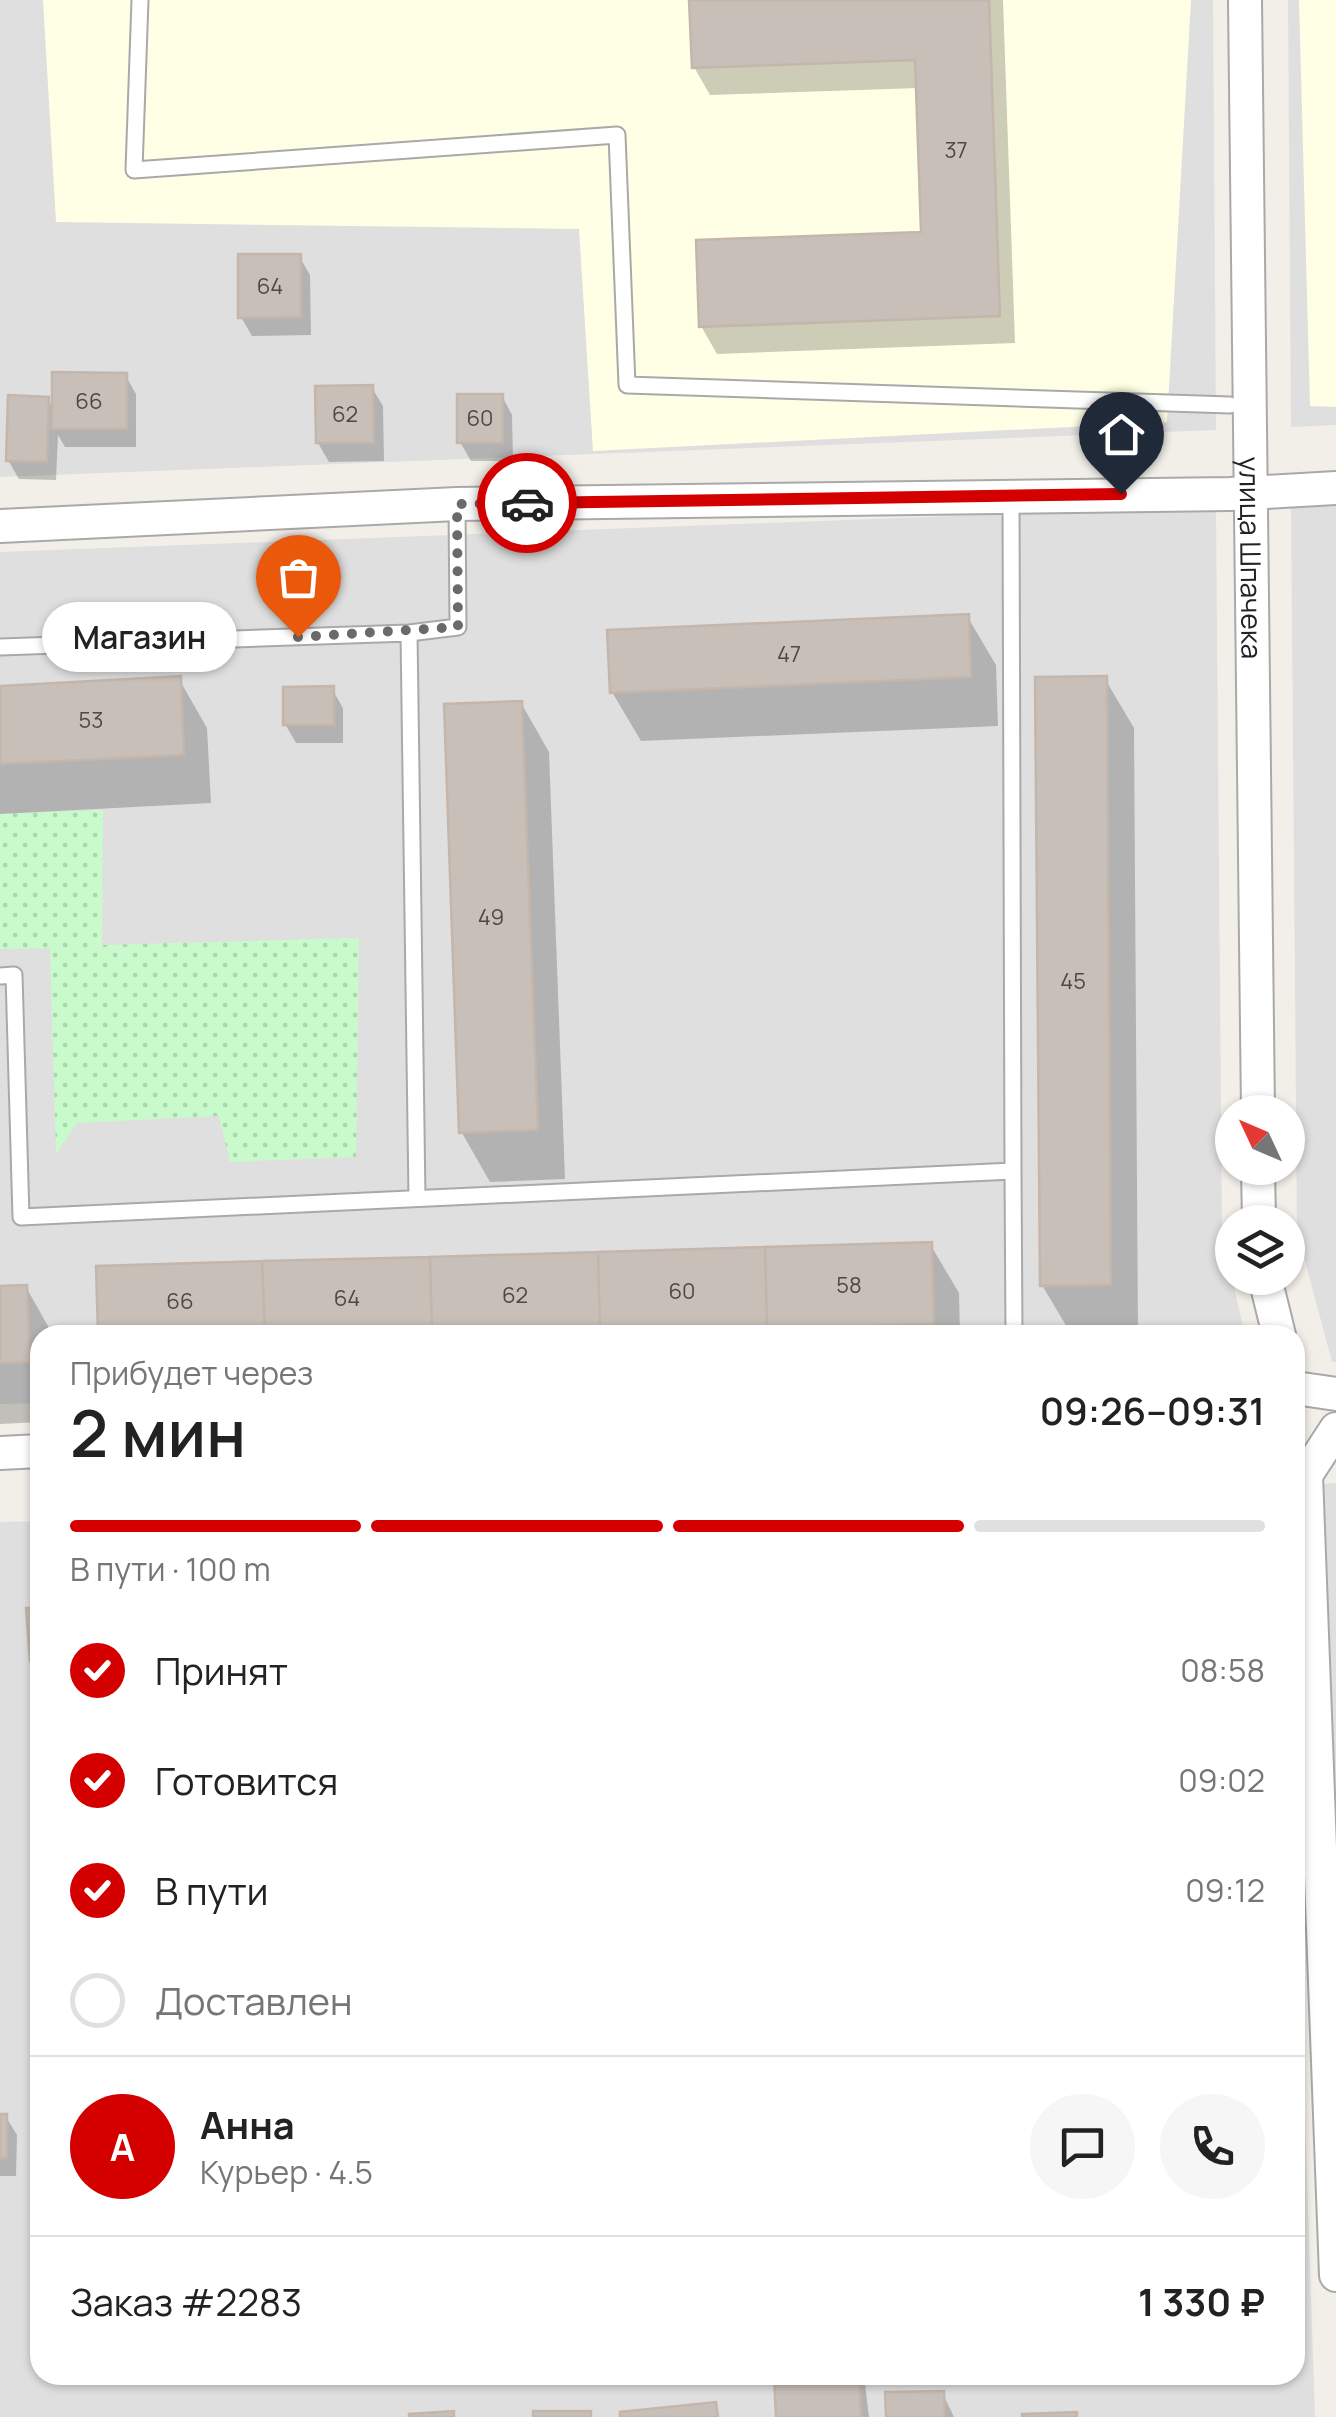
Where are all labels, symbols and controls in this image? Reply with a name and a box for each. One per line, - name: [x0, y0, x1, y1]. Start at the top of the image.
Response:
- house number: 37: [944, 135, 968, 165]
- house number: 64: [257, 271, 283, 301]
- house number: 66: [75, 386, 103, 416]
- pin: [1079, 392, 1164, 495]
- house number: 62: [332, 399, 358, 429]
- house number: 60: [466, 403, 494, 433]
- icon: home: [1094, 407, 1149, 462]
- courier: [477, 453, 577, 553]
- street label: улица Шпачека: [1231, 456, 1272, 660]
- icon: car: [500, 476, 555, 531]
- pin: [256, 535, 341, 638]
- icon: bag: [271, 550, 326, 605]
- callout: Магазин: [43, 602, 238, 672]
- text: Магазин: [73, 615, 206, 659]
- house number: 47: [777, 639, 801, 669]
- house number: 53: [79, 705, 103, 735]
- house number: 49: [478, 902, 504, 932]
- house number: 45: [1060, 966, 1086, 996]
- north arrow: [1215, 1095, 1305, 1185]
- map controls: [1215, 1095, 1305, 1295]
- button: layers: [1215, 1205, 1305, 1295]
- house number: 58: [836, 1270, 862, 1300]
- house number: 60: [668, 1276, 696, 1306]
- house number: 62: [502, 1280, 528, 1310]
- house number: 64: [334, 1283, 360, 1313]
- house number: 66: [166, 1286, 194, 1316]
- text: Прибудет через: [70, 1351, 313, 1395]
- text: 09:26–09:31: [1040, 1384, 1265, 1436]
- text: 2 мин: [70, 1388, 246, 1477]
- text: В пути · 100 m: [70, 1547, 271, 1591]
- icon: check: [70, 1643, 125, 1698]
- text: Принят: [155, 1644, 288, 1696]
- text: 08:58: [1180, 1648, 1265, 1692]
- icon: check: [70, 1753, 125, 1808]
- text: Готовится: [155, 1754, 338, 1806]
- text: 09:02: [1178, 1758, 1265, 1802]
- icon: check: [70, 1863, 125, 1918]
- text: В пути: [155, 1864, 268, 1916]
- text: 09:12: [1185, 1868, 1265, 1912]
- text: Доставлен: [155, 1974, 353, 2026]
- button: chat: [1030, 2094, 1135, 2199]
- button: phone: [1160, 2094, 1265, 2199]
- text: Анна: [200, 2098, 295, 2150]
- text: А: [110, 2120, 135, 2172]
- text: Курьер · 4.5: [200, 2150, 373, 2194]
- text: Заказ #2283: [70, 2275, 302, 2327]
- text: 1 330 ₽: [1138, 2275, 1265, 2327]

